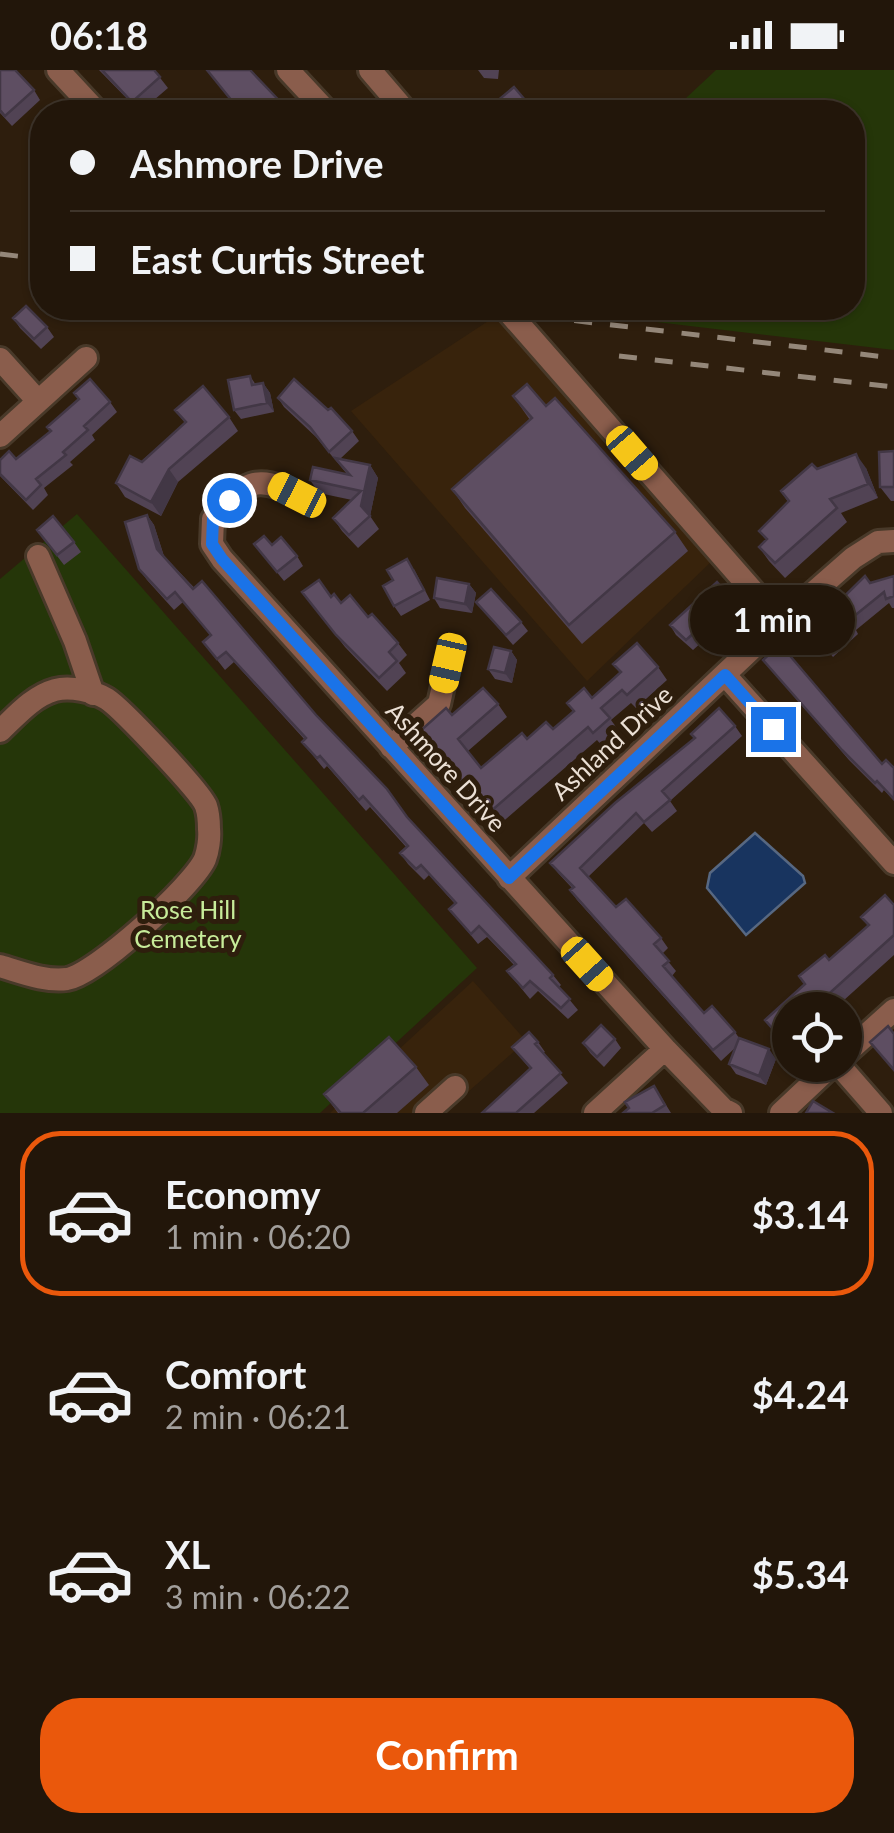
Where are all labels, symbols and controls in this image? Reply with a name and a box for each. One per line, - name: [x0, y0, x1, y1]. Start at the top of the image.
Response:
- text: 06:18: [50, 12, 148, 58]
- text: Ashmore Drive: [130, 140, 383, 186]
- text: East Curtis Street: [130, 236, 424, 282]
- car: [601, 421, 663, 485]
- car: [263, 468, 331, 522]
- route start: [207, 478, 252, 523]
- callout: 1 min: [690, 584, 856, 654]
- text: 1 min: [733, 600, 812, 639]
- car: [427, 630, 469, 696]
- street label: Ashland Drive: [545, 679, 678, 806]
- street label: Ashmore Drive: [381, 695, 513, 837]
- route end: [751, 707, 796, 752]
- park label: Rose Hill Cemetery: [134, 894, 242, 953]
- car: [556, 932, 618, 996]
- map controls: [772, 992, 862, 1082]
- button: locate: [772, 992, 862, 1082]
- icon: car: [45, 1169, 135, 1259]
- text: Economy: [165, 1171, 320, 1217]
- text: $3.14: [752, 1191, 849, 1237]
- text: 1 min · 06:20: [165, 1217, 351, 1256]
- icon: car: [45, 1349, 135, 1439]
- text: Comfort: [165, 1351, 306, 1397]
- text: $4.24: [752, 1371, 849, 1417]
- text: 2 min · 06:21: [165, 1397, 351, 1436]
- icon: car: [45, 1529, 135, 1619]
- text: XL: [165, 1531, 210, 1577]
- text: $5.34: [752, 1551, 849, 1597]
- text: 3 min · 06:22: [165, 1577, 351, 1616]
- button: Confirm: [40, 1698, 854, 1813]

